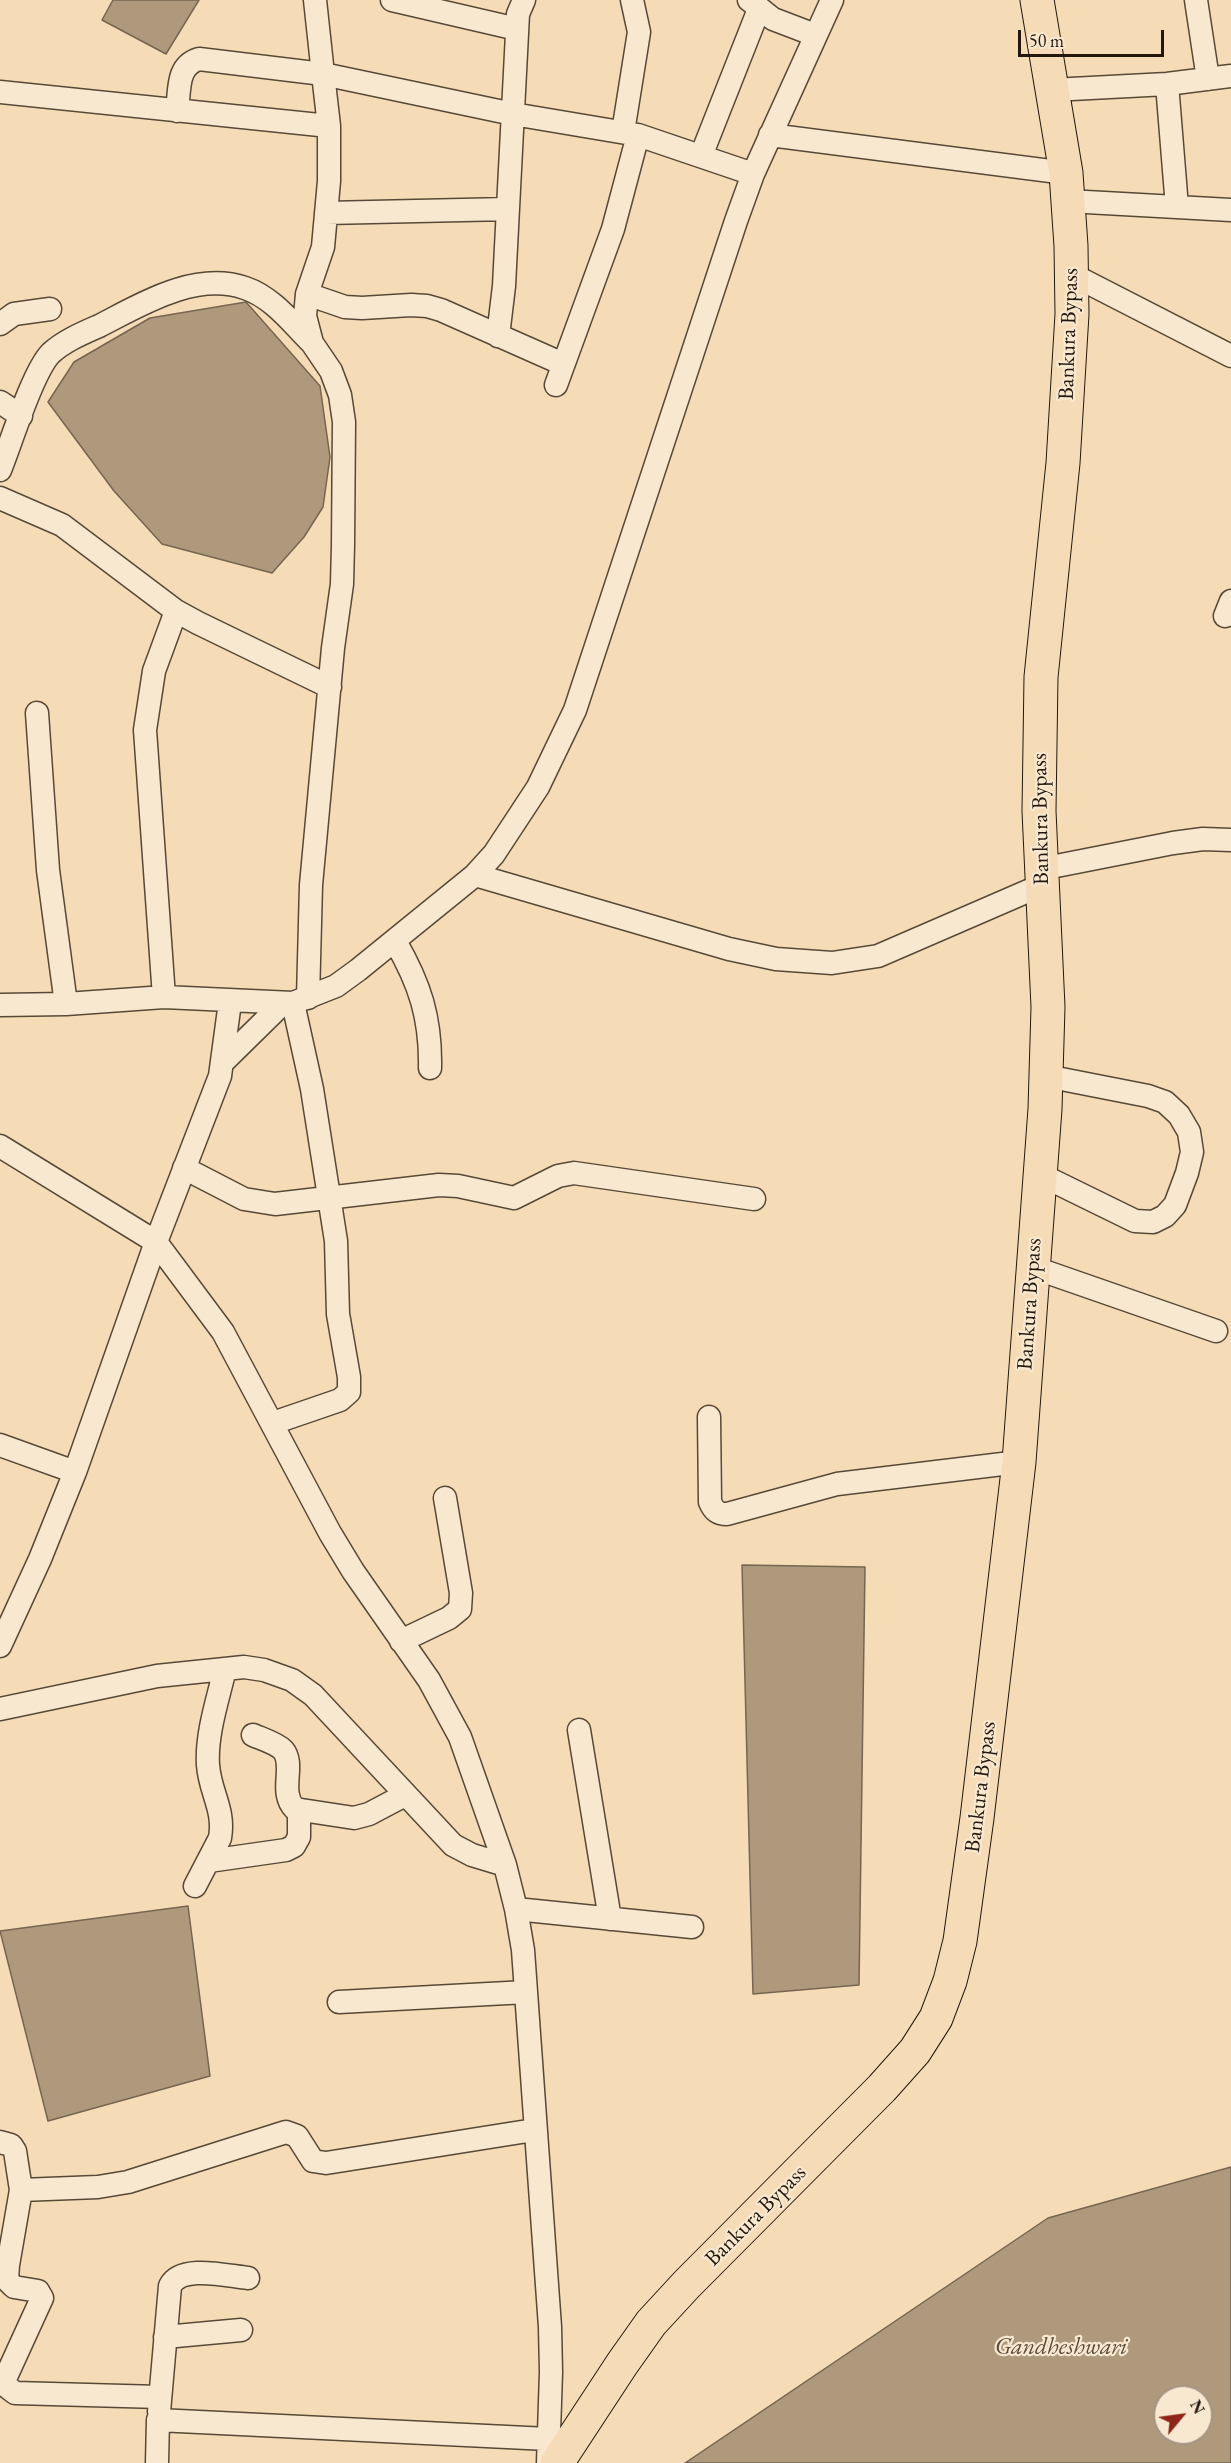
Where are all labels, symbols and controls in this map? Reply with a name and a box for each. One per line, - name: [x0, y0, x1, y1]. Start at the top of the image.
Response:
- scale bar: [1021, 18, 1166, 56]
- text: 50 m: [1029, 29, 1064, 52]
- street label: Bankura Bypass: [1054, 267, 1084, 401]
- street label: Bankura Bypass: [1027, 753, 1055, 885]
- street label: Bankura Bypass: [1012, 1237, 1048, 1371]
- street label: Bankura Bypass: [960, 1720, 1002, 1854]
- street label: Bankura Bypass: [700, 2160, 812, 2272]
- water label: Gandheshwari: [995, 2333, 1127, 2361]
- north arrow: [1153, 2385, 1213, 2445]
- text: N: [1185, 2396, 1210, 2418]

